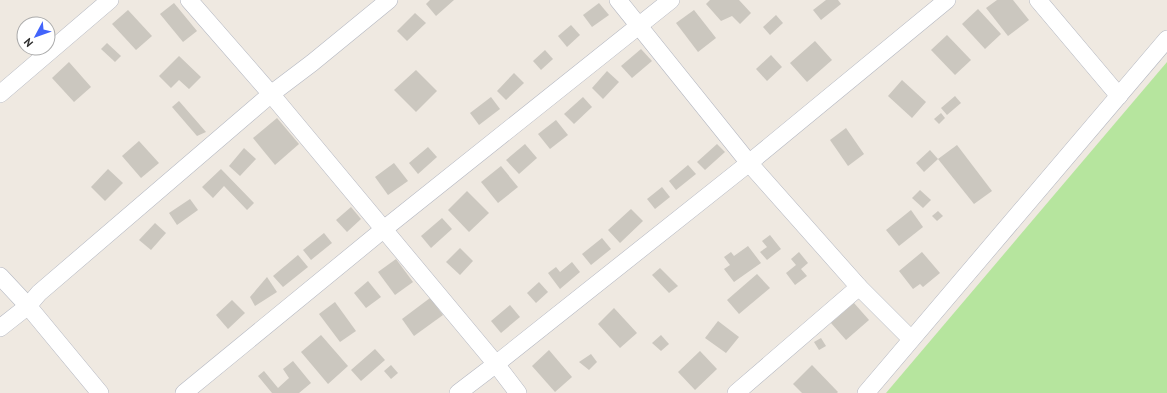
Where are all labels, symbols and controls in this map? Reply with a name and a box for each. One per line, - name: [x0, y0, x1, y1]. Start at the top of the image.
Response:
- north arrow: [16, 16, 56, 56]
- text: N: [21, 35, 36, 50]

